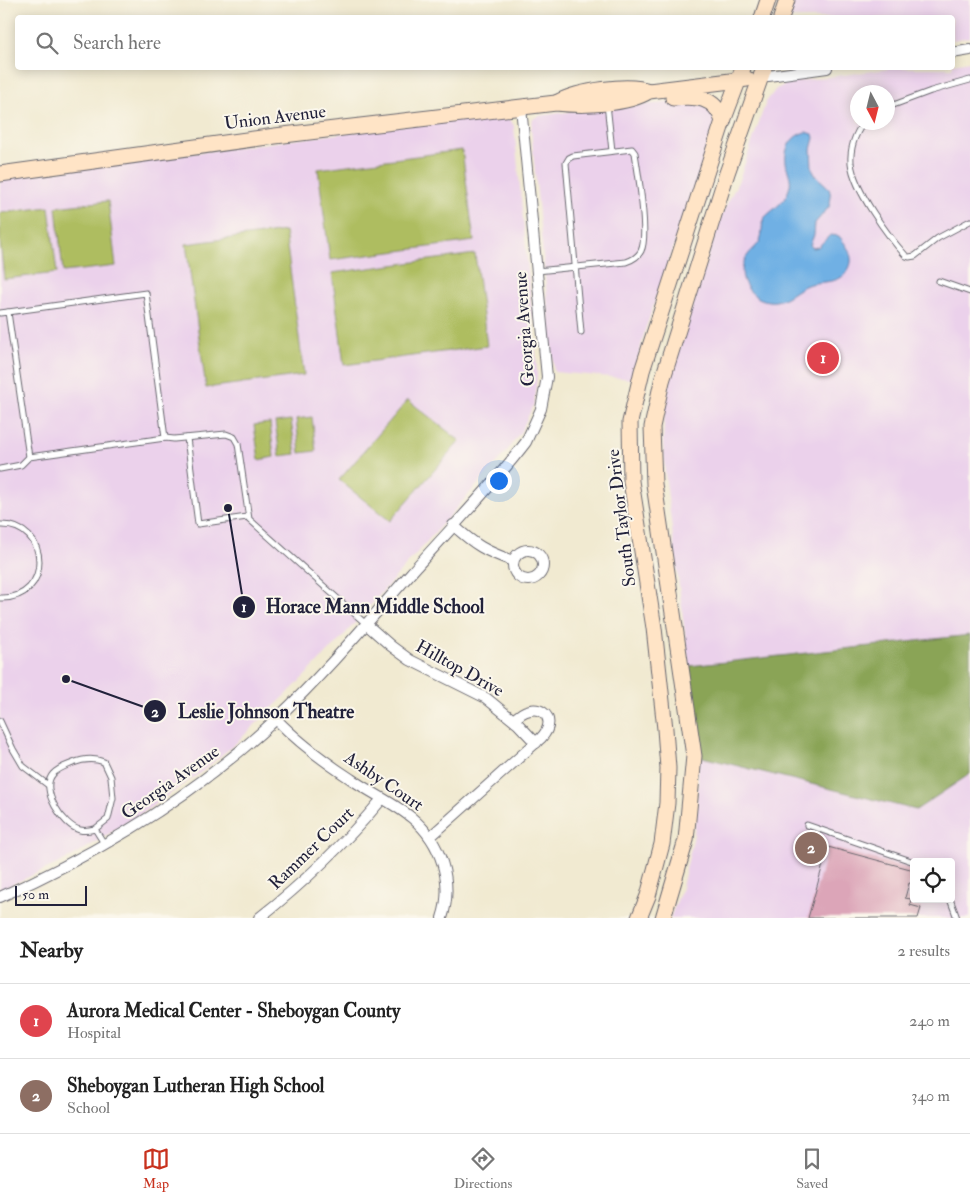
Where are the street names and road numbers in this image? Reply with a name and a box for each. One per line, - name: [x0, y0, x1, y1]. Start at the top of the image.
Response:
- street label: Union Avenue: [223, 100, 328, 135]
- street label: Georgia Avenue: [509, 270, 540, 387]
- street label: South Taylor Drive: [602, 447, 641, 588]
- street label: Hilltop Drive: [412, 635, 508, 702]
- street label: Georgia Avenue: [117, 740, 224, 825]
- street label: Ashby Court: [339, 746, 428, 816]
- street label: Rammer Court: [264, 802, 359, 895]

